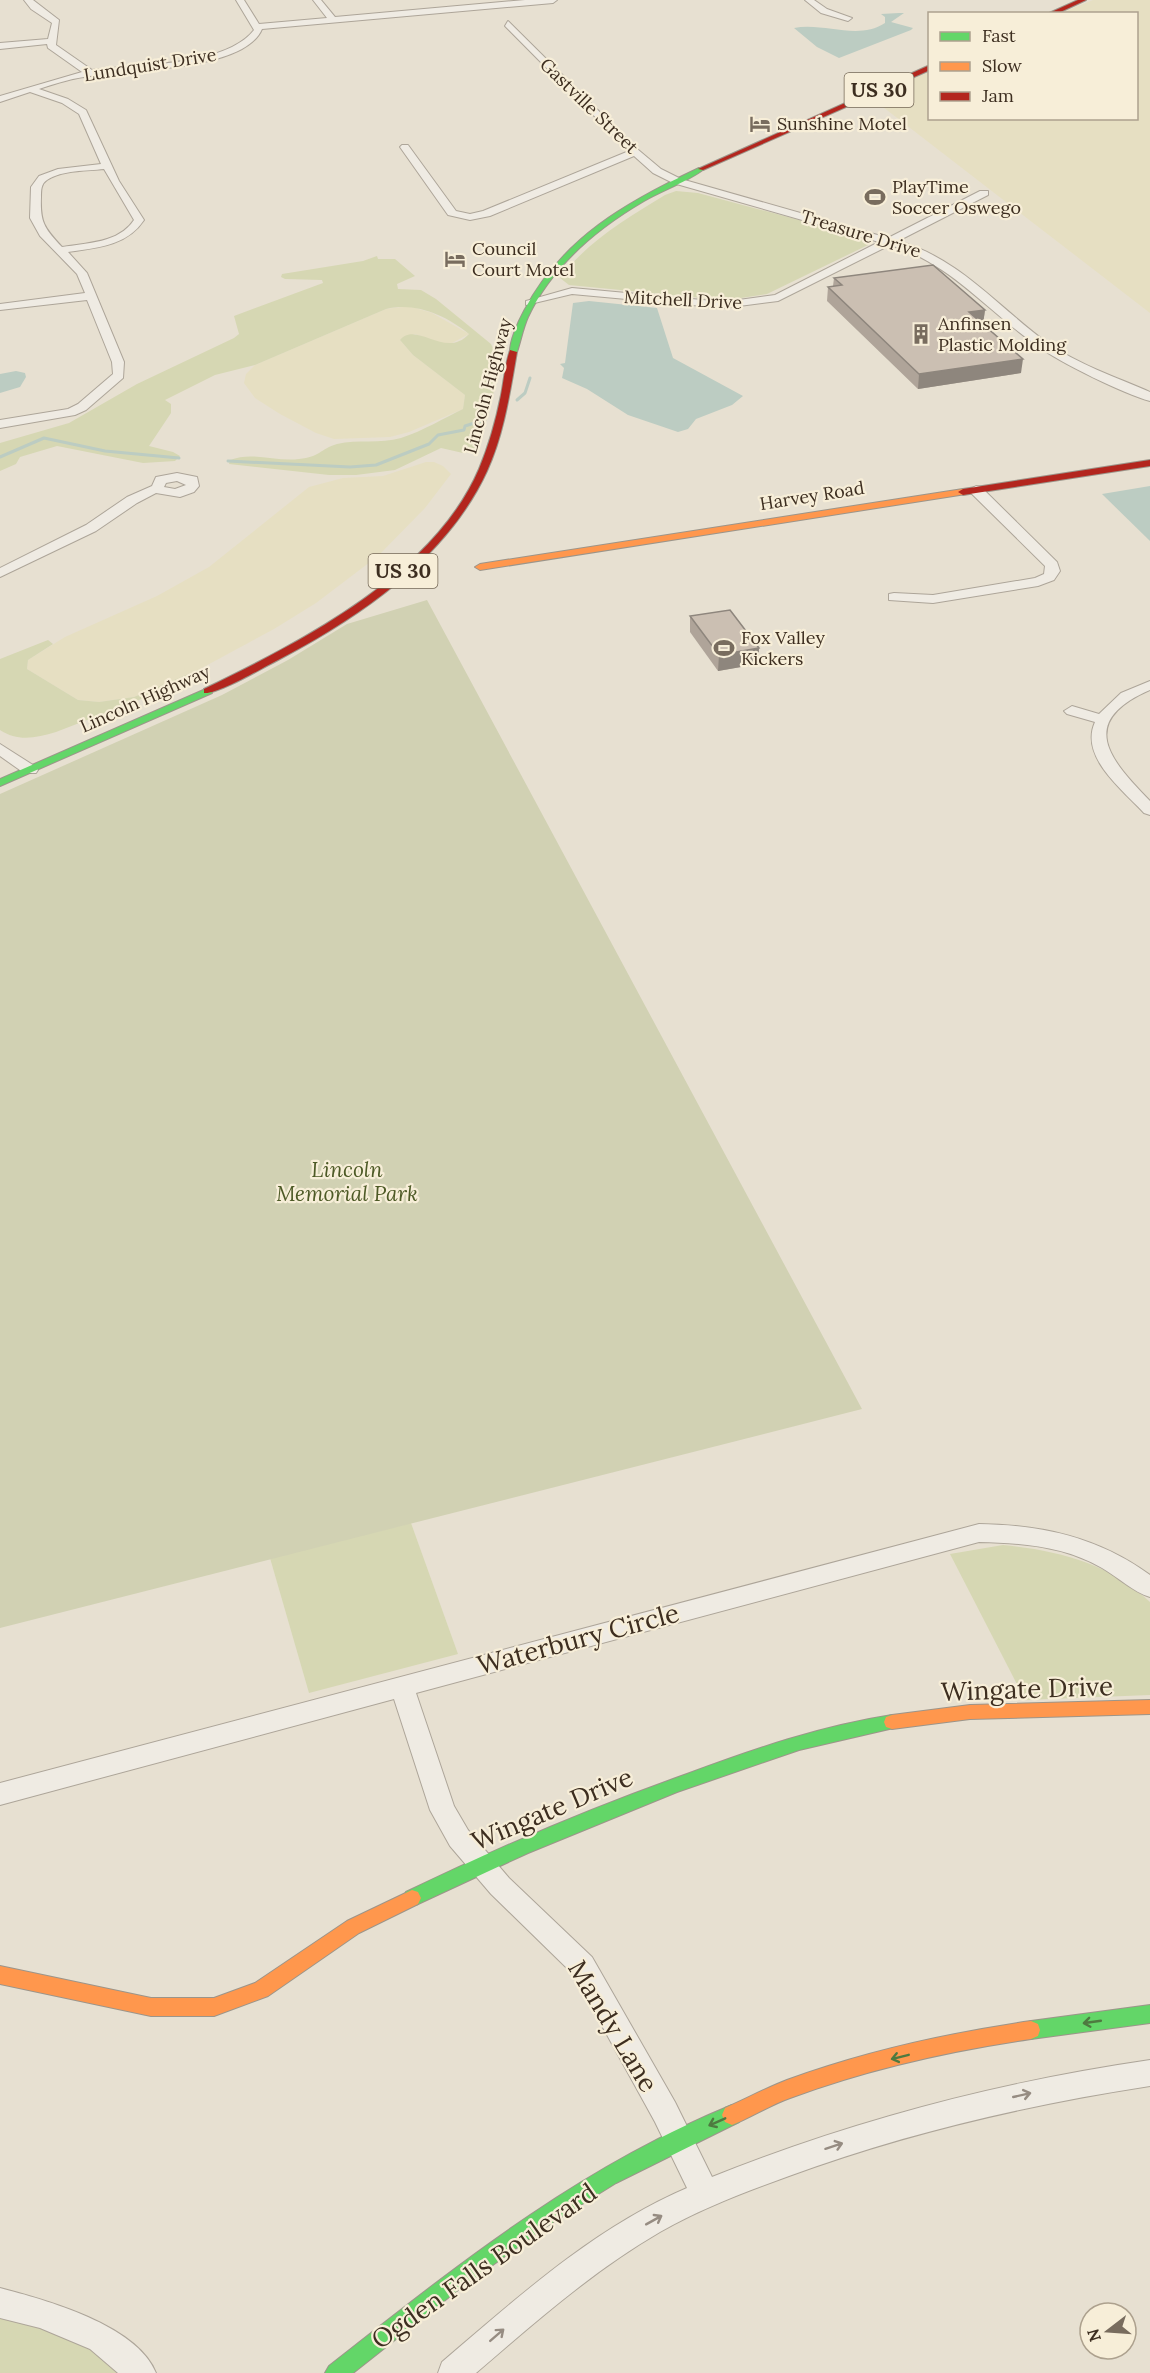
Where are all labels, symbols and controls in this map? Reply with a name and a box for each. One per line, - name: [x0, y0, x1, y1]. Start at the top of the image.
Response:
- legend: [928, 12, 1138, 120]
- text: Fast: [982, 24, 1016, 47]
- street label: Lundquist Drive: [82, 43, 218, 86]
- street label: Gastville Street: [535, 53, 643, 158]
- text: Slow: [982, 54, 1022, 77]
- road number: US 30: [844, 73, 914, 107]
- text: Jam: [981, 84, 1014, 107]
- hotel icon: Sunshine Motel: [748, 112, 772, 136]
- place label: Sunshine Motel: [777, 112, 907, 135]
- place label: PlayTime Soccer Oswego: [892, 175, 1021, 219]
- sports icon: PlayTime Soccer Oswego: [863, 185, 887, 209]
- street label: Treasure Drive: [798, 204, 924, 263]
- place label: Council Court Motel: [472, 237, 574, 281]
- hotel icon: Council Court Motel: [443, 247, 467, 271]
- street label: Mitchell Drive: [623, 285, 743, 314]
- place label: Anfinsen Plastic Molding: [937, 312, 1067, 356]
- street label: Lincoln Highway: [458, 315, 517, 456]
- building icon: Anfinsen Plastic Molding: [909, 322, 933, 346]
- street label: Harvey Road: [758, 476, 866, 515]
- road number: US 30: [368, 554, 438, 588]
- place label: Fox Valley Kickers: [741, 626, 825, 670]
- sports icon: Fox Valley Kickers: [712, 636, 736, 660]
- street label: Lincoln Highway: [76, 659, 214, 737]
- park label: Lincoln Memorial Park: [276, 1156, 418, 1207]
- street label: Waterbury Circle: [473, 1596, 683, 1681]
- street label: Wingate Drive: [940, 1669, 1114, 1708]
- street label: Wingate Drive: [466, 1760, 637, 1857]
- street label: Mandy Lane: [561, 1954, 666, 2098]
- one-way arrow: [1083, 2016, 1102, 2027]
- one-way arrow: [891, 2051, 910, 2063]
- one-way arrow: [1013, 2089, 1032, 2101]
- one-way arrow: [709, 2117, 727, 2128]
- one-way arrow: [824, 2140, 843, 2151]
- street label: Ogden Falls Boulevard: [365, 2175, 603, 2356]
- one-way arrow: [645, 2214, 662, 2226]
- north arrow: [1078, 2301, 1138, 2361]
- text: N: [1082, 2327, 1105, 2344]
- one-way arrow: [489, 2328, 504, 2342]

